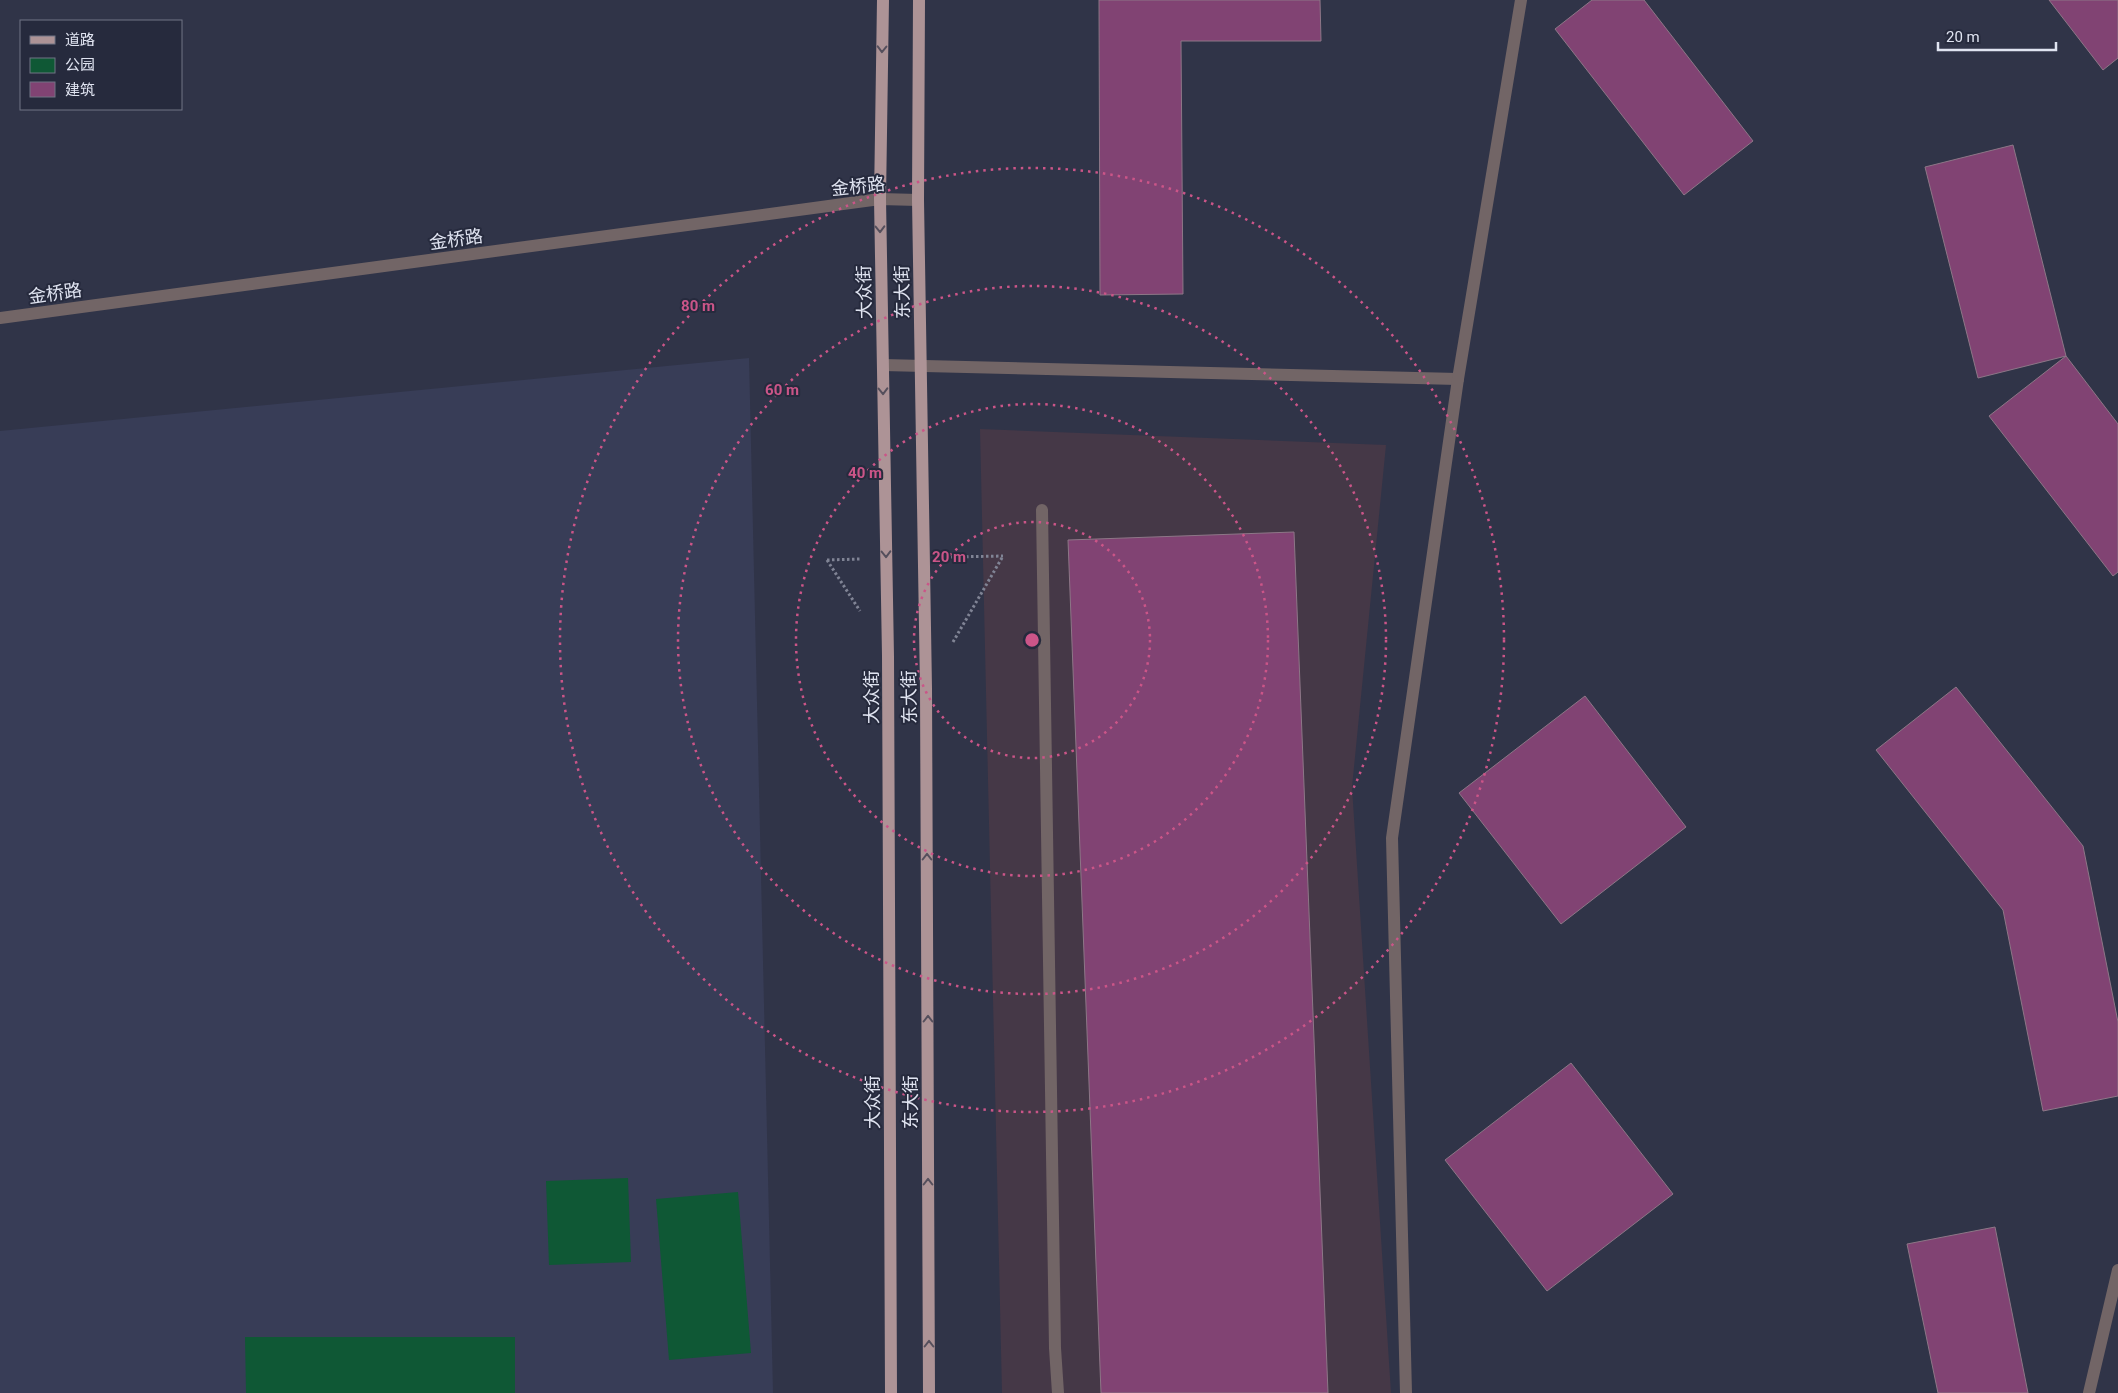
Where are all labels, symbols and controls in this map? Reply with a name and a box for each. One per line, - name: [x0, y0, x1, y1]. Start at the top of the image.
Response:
- legend: [20, 20, 182, 110]
- scale bar: [1938, 20, 2056, 52]
- text: 20 m: [1946, 28, 1980, 46]
- text: 道路: [65, 31, 95, 49]
- one-way arrow: [877, 45, 887, 53]
- text: 公园: [65, 56, 95, 74]
- text: 建筑: [65, 81, 95, 99]
- street label: 金桥路: [830, 173, 886, 199]
- street label: 金桥路: [428, 225, 484, 253]
- one-way arrow: [875, 225, 886, 233]
- street label: 大众街: [853, 265, 875, 319]
- street label: 东大街: [891, 265, 913, 319]
- street label: 金桥路: [27, 279, 83, 307]
- text: 80 m: [681, 297, 715, 315]
- text: 60 m: [765, 381, 799, 399]
- one-way arrow: [878, 388, 888, 395]
- text: 40 m: [848, 464, 882, 482]
- text: 20 m: [932, 548, 966, 566]
- one-way arrow: [881, 550, 891, 558]
- centre of rings: [1023, 631, 1041, 649]
- street label: 大众街: [861, 670, 882, 724]
- street label: 东大街: [898, 670, 920, 724]
- one-way arrow: [922, 853, 932, 860]
- one-way arrow: [923, 1015, 933, 1023]
- street label: 大众街: [862, 1075, 883, 1129]
- street label: 东大街: [900, 1075, 921, 1129]
- one-way arrow: [923, 1178, 933, 1186]
- one-way arrow: [924, 1340, 934, 1348]

